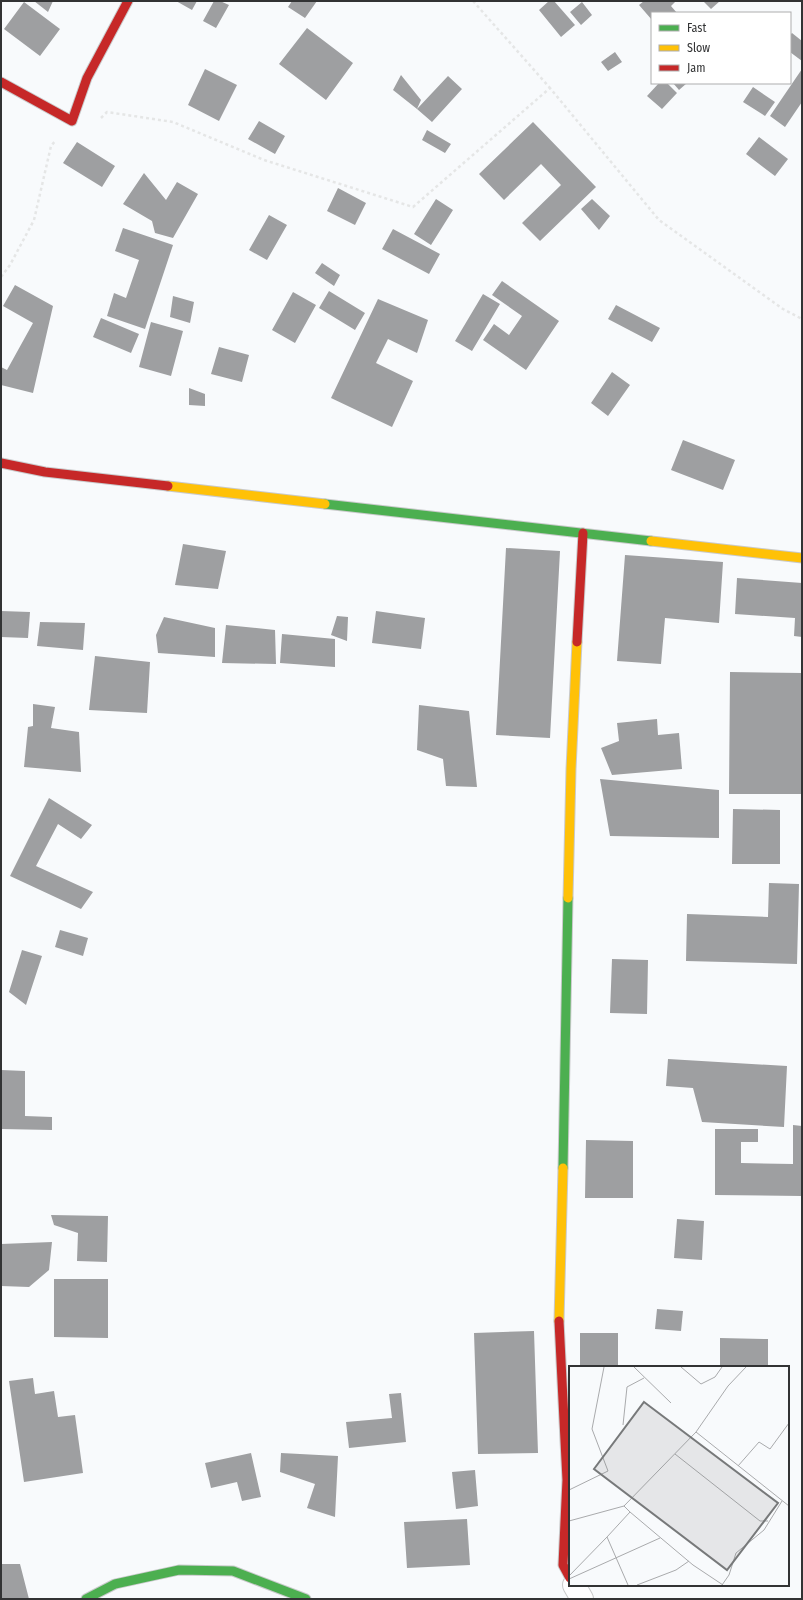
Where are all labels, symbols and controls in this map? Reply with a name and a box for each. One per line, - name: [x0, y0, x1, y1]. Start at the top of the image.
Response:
- legend: [651, 12, 791, 84]
- text: Fast: [687, 21, 706, 35]
- text: Slow: [687, 41, 710, 55]
- text: Jam: [687, 61, 705, 75]
- inset map: [569, 1366, 789, 1586]

